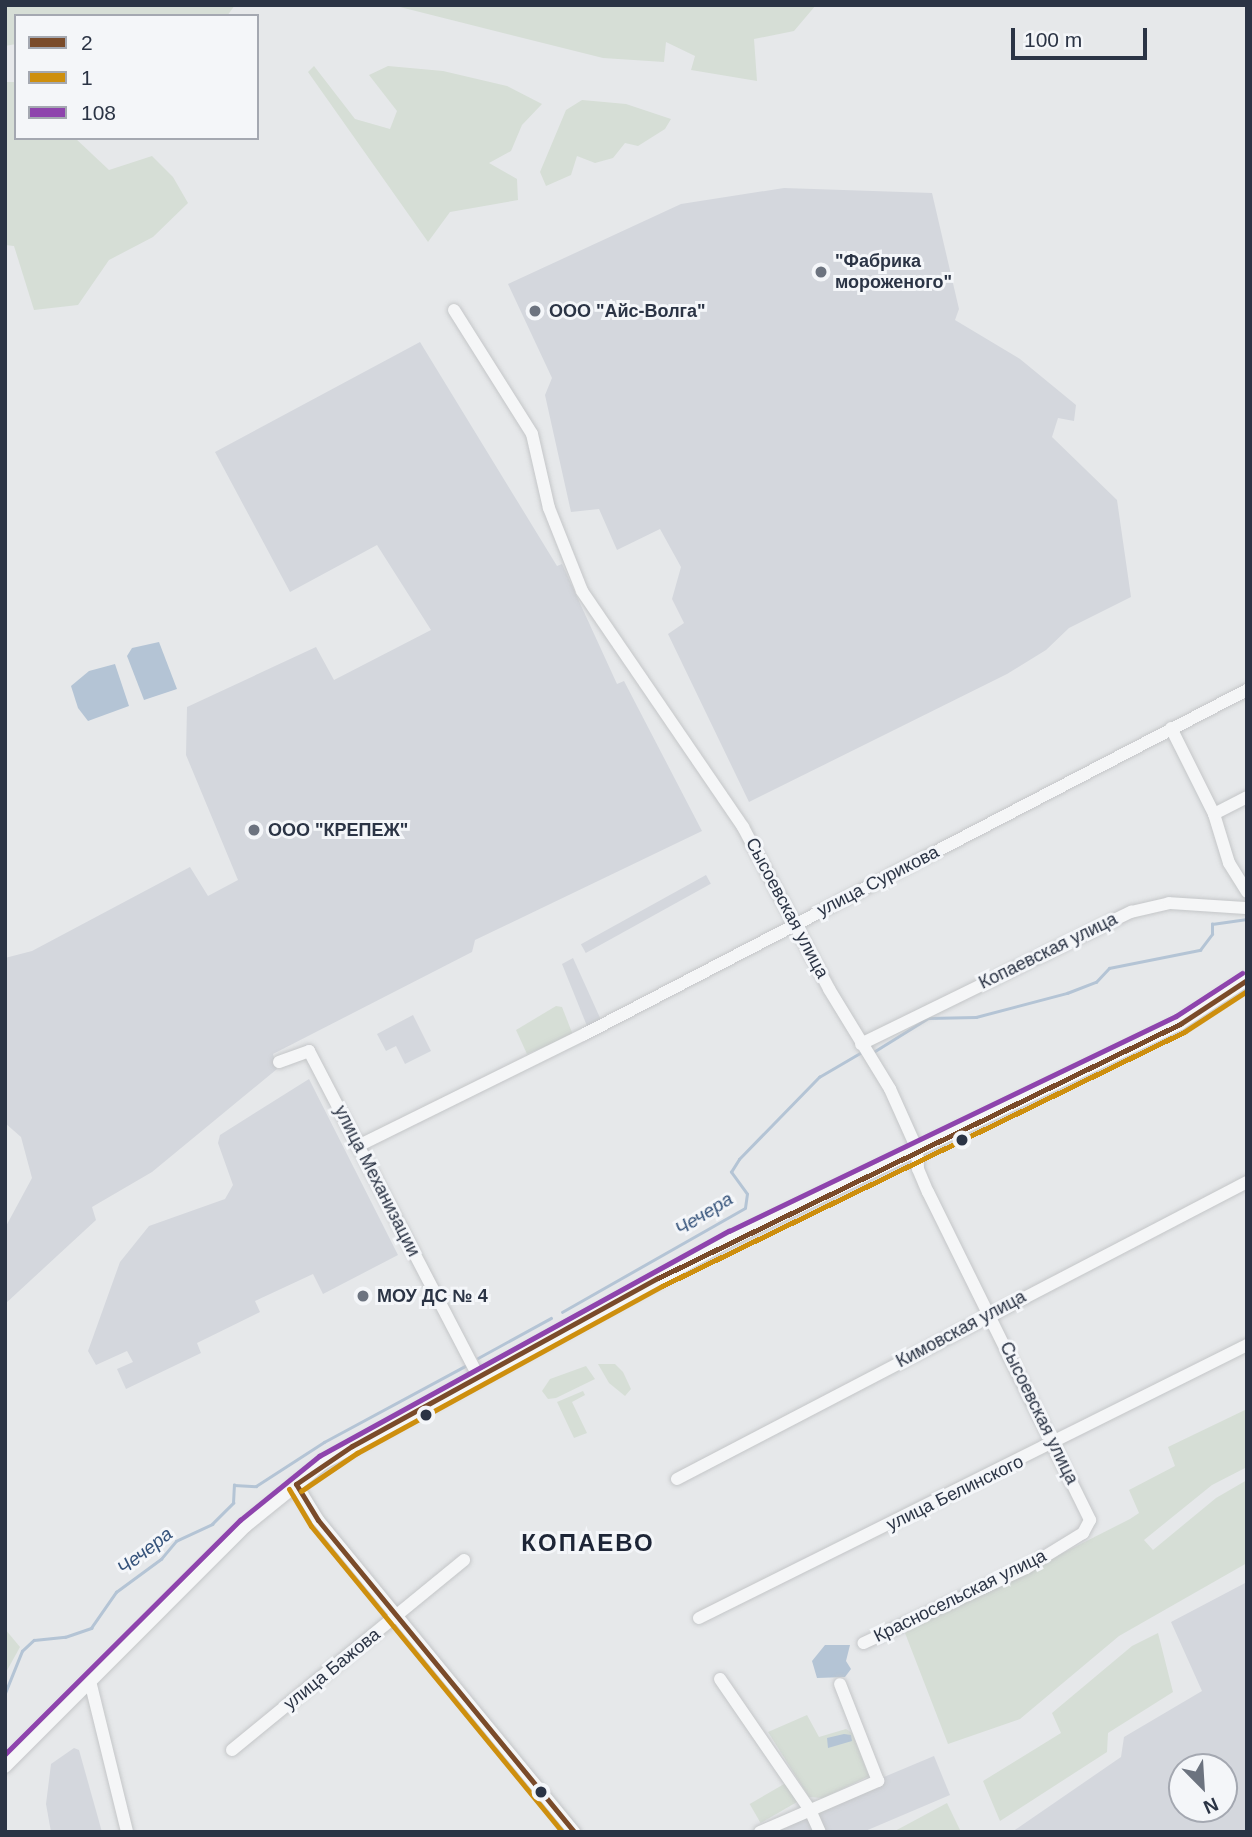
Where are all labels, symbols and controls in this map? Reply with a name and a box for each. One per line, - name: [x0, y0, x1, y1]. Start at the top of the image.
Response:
- legend: [14, 14, 259, 140]
- scale bar: [1014, 14, 1150, 58]
- text: 100 m: [1024, 28, 1082, 51]
- text: 2: [81, 31, 93, 54]
- text: 1: [81, 66, 93, 89]
- text: 108: [81, 101, 116, 124]
- place label: "Фабрика мороженого": [835, 251, 952, 294]
- marker: "Фабрика мороженого": [813, 264, 829, 280]
- place label: ООО "Айс-Волга": [549, 300, 706, 322]
- marker: ООО "Айс-Волга": [527, 303, 543, 319]
- place label: ООО "КРЕПЕЖ": [268, 819, 408, 841]
- marker: ООО "КРЕПЕЖ": [246, 822, 262, 838]
- street label: Сысоевская улица: [741, 834, 833, 982]
- street label: улица Сурикова: [813, 841, 943, 921]
- street label: Копаевская улица: [975, 908, 1121, 994]
- street label: улица Механизации: [330, 1102, 424, 1260]
- unlabelled marker: [955, 1133, 969, 1147]
- water label: Чечера: [671, 1187, 737, 1241]
- place label: МОУ ДС № 4: [377, 1285, 488, 1307]
- street label: Кимовская улица: [892, 1286, 1030, 1372]
- marker: МОУ ДС № 4: [355, 1288, 371, 1304]
- street label: Сысоевская улица: [995, 1338, 1083, 1488]
- unlabelled marker: [419, 1408, 433, 1422]
- street label: улица Белинского: [883, 1451, 1027, 1535]
- water label: Чечера: [113, 1522, 177, 1580]
- district label: КОПАЕВО: [522, 1529, 654, 1557]
- street label: Красносельская улица: [870, 1545, 1050, 1647]
- street label: улица Бажова: [279, 1624, 385, 1714]
- north arrow: [1168, 1753, 1238, 1823]
- unlabelled marker: [534, 1785, 548, 1799]
- text: N: [1200, 1793, 1221, 1818]

